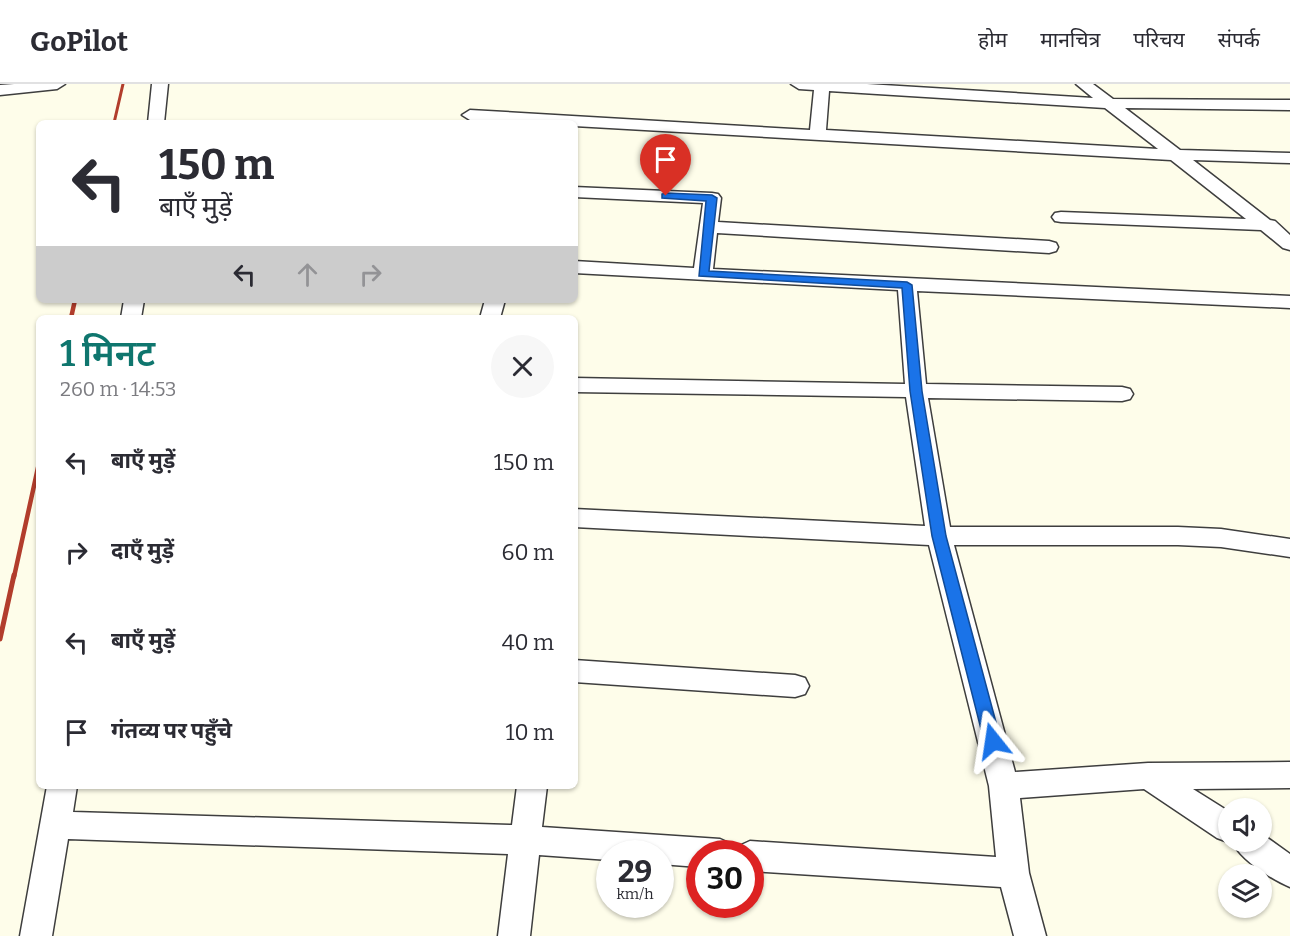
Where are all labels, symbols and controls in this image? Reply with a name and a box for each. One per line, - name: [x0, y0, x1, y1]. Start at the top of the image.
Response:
- text: GoPilot: [30, 25, 128, 58]
- text: होम: [978, 27, 1007, 53]
- text: मानचित्र: [1040, 27, 1100, 53]
- text: परिचय: [1133, 27, 1185, 53]
- text: संपर्क: [1218, 27, 1260, 53]
- pin: [640, 134, 691, 196]
- text: 150 m: [159, 140, 274, 190]
- icon: arrive: [649, 143, 682, 176]
- icon: left: [60, 144, 138, 222]
- text: बाएँ मुड़ें: [159, 191, 232, 223]
- icon: left: [228, 258, 261, 291]
- icon: ahead: [291, 258, 324, 291]
- icon: right: [354, 258, 387, 291]
- text: 1 मिनट: [60, 332, 155, 376]
- button: close: [491, 335, 554, 398]
- text: 260 m · 14:53: [60, 377, 176, 401]
- icon: left: [60, 446, 93, 479]
- text: बाएँ मुड़ें: [111, 447, 175, 474]
- text: 150 m: [494, 449, 554, 476]
- icon: right: [60, 536, 93, 569]
- text: दाएँ मुड़ें: [111, 537, 174, 564]
- text: 60 m: [502, 539, 554, 566]
- icon: left: [60, 626, 93, 659]
- text: बाएँ मुड़ें: [111, 627, 175, 654]
- text: 40 m: [502, 629, 554, 656]
- position arrow: [961, 709, 1025, 773]
- icon: arrive: [60, 716, 93, 749]
- text: गंतव्य पर पहुँचे: [111, 717, 232, 744]
- text: 10 m: [506, 719, 554, 746]
- map controls: [1218, 798, 1272, 918]
- button: sound: [1218, 798, 1272, 852]
- speed limit sign: 30: [686, 840, 764, 918]
- text: 29: [618, 854, 652, 890]
- button: layers: [1218, 864, 1272, 918]
- text: km/h: [616, 885, 654, 903]

